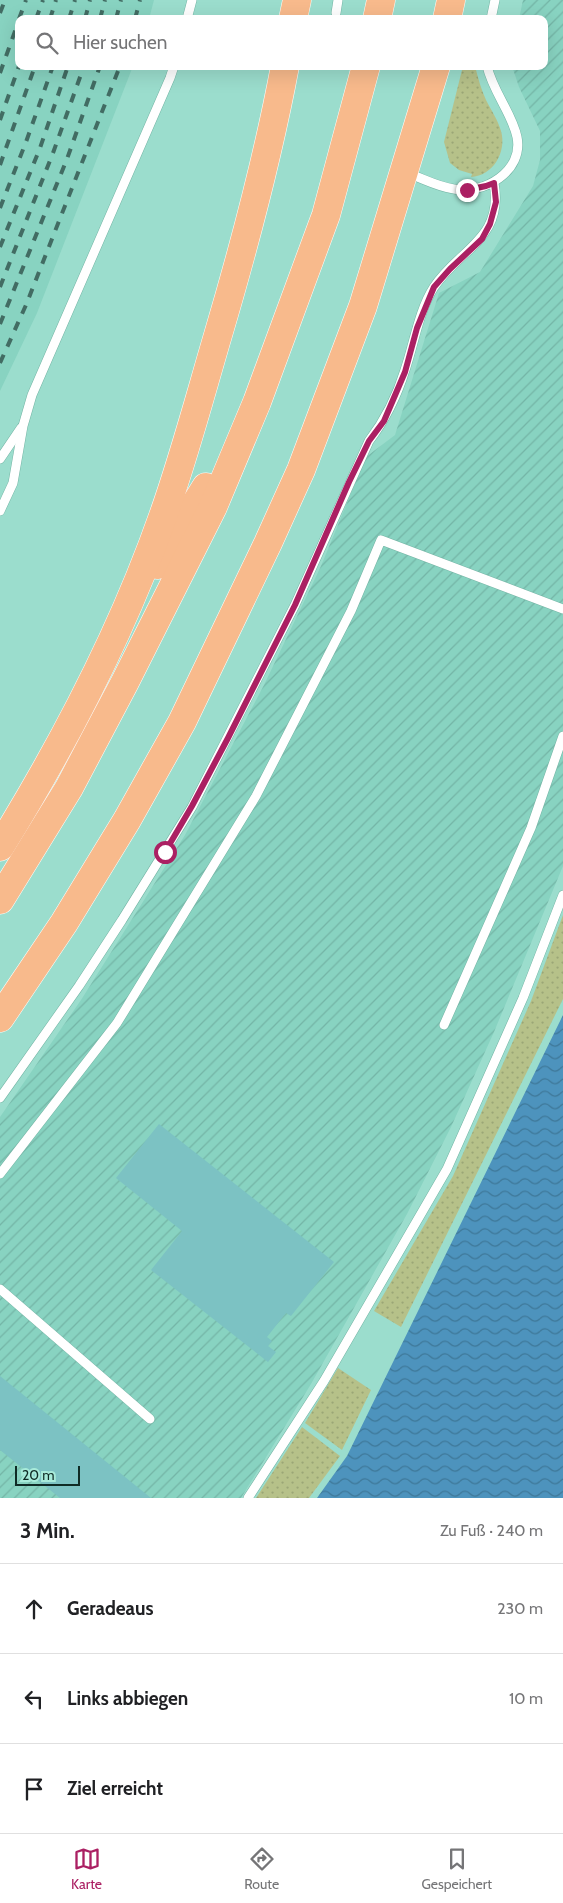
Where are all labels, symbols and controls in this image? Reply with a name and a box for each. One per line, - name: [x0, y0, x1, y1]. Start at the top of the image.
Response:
- search box: [15, 15, 548, 70]
- icon: search: [33, 29, 61, 57]
- text: Hier suchen: [73, 31, 167, 54]
- route end: [456, 179, 479, 202]
- route start: [154, 841, 177, 864]
- scale bar: [15, 1463, 80, 1486]
- text: 20 m: [22, 1466, 55, 1484]
- text: 3 Min.: [20, 1518, 75, 1543]
- text: Zu Fuß · 240 m: [440, 1521, 543, 1540]
- icon: ahead: [20, 1595, 48, 1623]
- text: Geradeaus: [67, 1597, 153, 1620]
- text: 230 m: [497, 1599, 543, 1618]
- icon: left: [20, 1685, 48, 1713]
- text: Links abbiegen: [67, 1687, 188, 1710]
- text: 10 m: [509, 1689, 543, 1708]
- icon: arrive: [20, 1775, 48, 1803]
- text: Ziel erreicht: [67, 1777, 163, 1800]
- tab: Karte: [71, 1845, 102, 1893]
- tab: Route: [244, 1845, 279, 1893]
- tab: Gespeichert: [421, 1845, 492, 1893]

